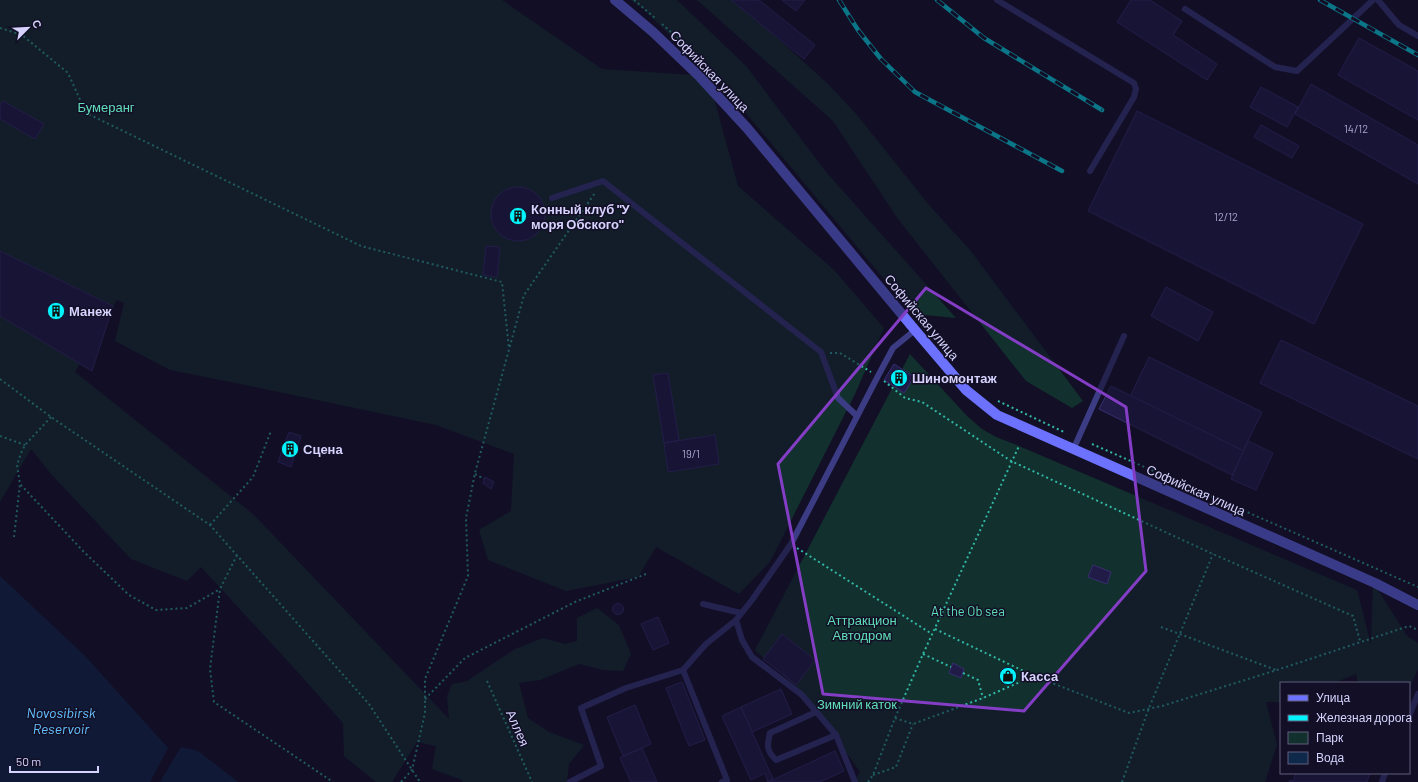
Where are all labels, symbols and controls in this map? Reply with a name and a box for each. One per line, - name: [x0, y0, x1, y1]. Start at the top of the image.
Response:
- north arrow: [8, 8, 48, 48]
- text: С: [30, 17, 45, 30]
- street label: Софийская улица: [667, 27, 753, 116]
- park label: Бумеранг: [77, 99, 135, 115]
- house number: 14/12: [1344, 122, 1368, 135]
- place label: Конный клуб "У моря Обского": [531, 201, 631, 232]
- building icon: Конный клуб "У моря Обского": [508, 206, 528, 226]
- house number: 12/12: [1214, 210, 1238, 223]
- street label: Софийская улица: [882, 271, 963, 364]
- building icon: Манеж: [46, 301, 66, 321]
- place label: Манеж: [69, 303, 112, 319]
- building icon: Шиномонтаж: [889, 368, 909, 388]
- place label: Шиномонтаж: [912, 370, 998, 386]
- building icon: Сцена: [280, 439, 300, 459]
- place label: Сцена: [303, 441, 343, 457]
- house number: 19/1: [682, 447, 700, 460]
- street label: Софийская улица: [1144, 461, 1249, 519]
- park label: At the Ob sea: [931, 603, 1005, 619]
- park label: Аттракцион Автодром: [827, 612, 897, 643]
- shop icon: Касса: [998, 666, 1018, 686]
- place label: Касса: [1021, 668, 1059, 684]
- legend: [1280, 682, 1410, 774]
- text: Улица: [1316, 690, 1350, 705]
- park label: Зимний каток: [817, 696, 897, 712]
- water label: Novosibirsk Reservoir: [26, 704, 96, 737]
- street label: Аллея: [503, 707, 533, 749]
- text: Железная дорога: [1316, 710, 1412, 725]
- text: Парк: [1316, 730, 1344, 745]
- scale bar: [10, 748, 98, 774]
- text: Вода: [1316, 750, 1344, 765]
- text: 50 m: [16, 754, 41, 768]

